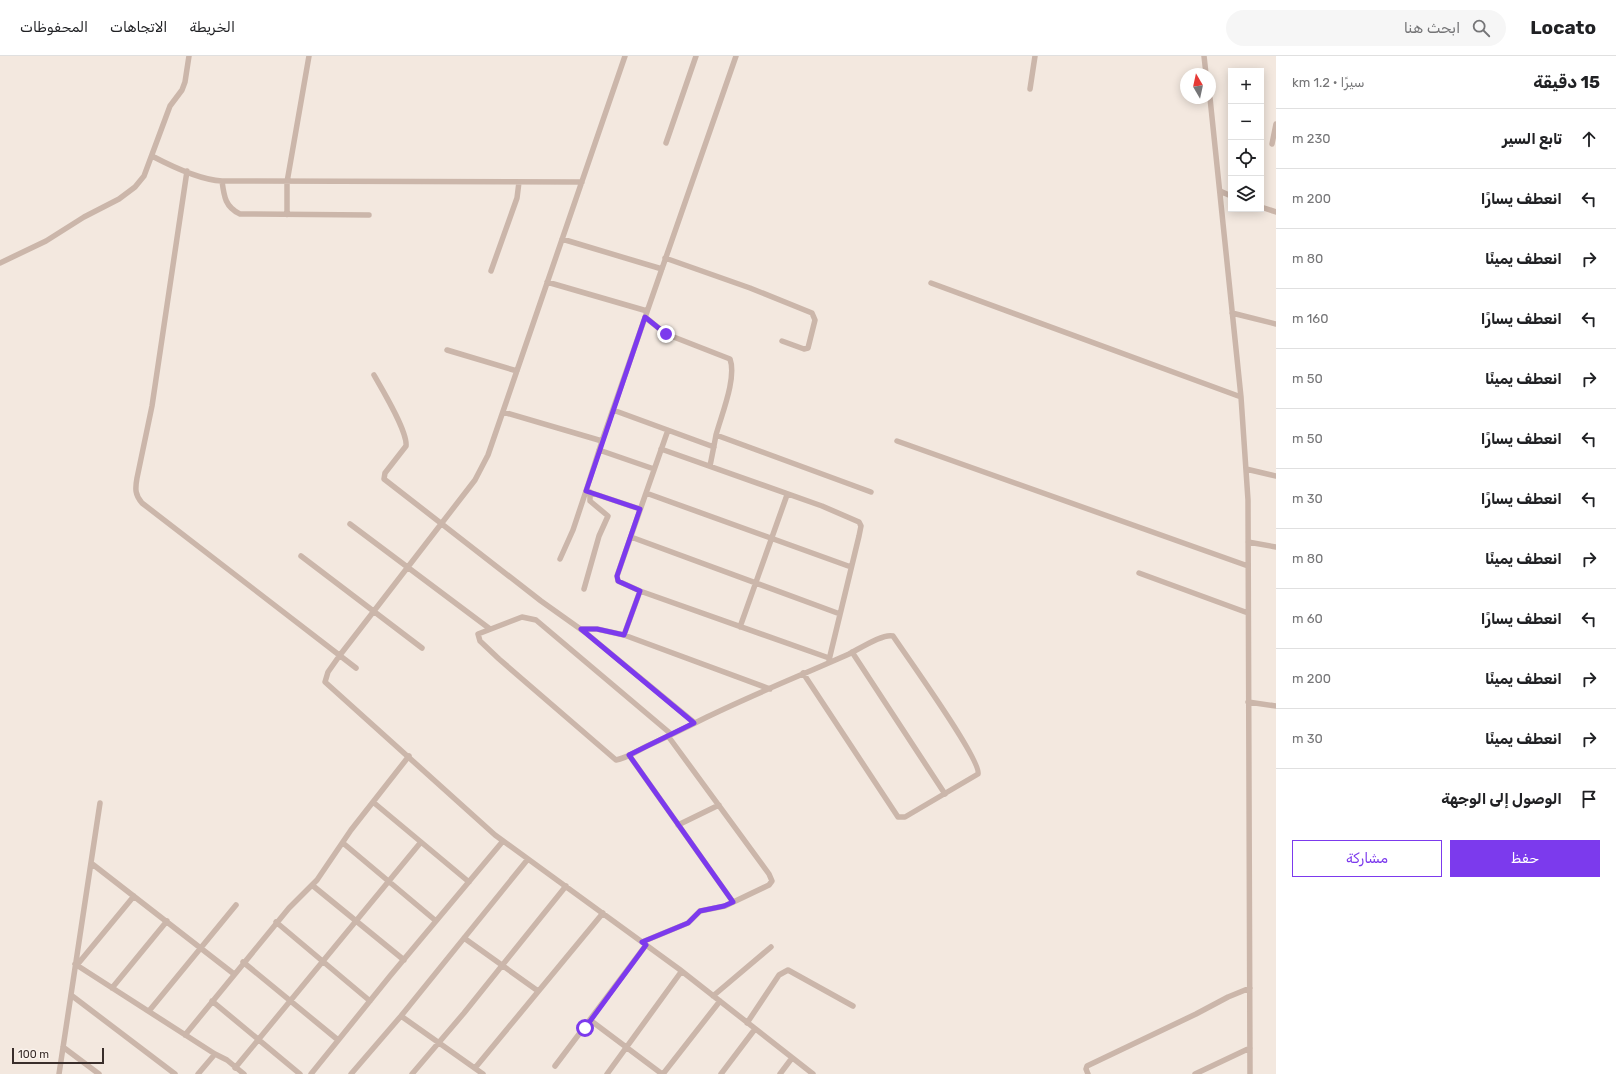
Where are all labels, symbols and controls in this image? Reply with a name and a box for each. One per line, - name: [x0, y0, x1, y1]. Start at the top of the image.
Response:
- search box: [1226, 10, 1506, 46]
- text: Locato: [1530, 16, 1596, 39]
- icon: search: [1470, 17, 1492, 39]
- text: المحفوظات: [20, 19, 88, 36]
- text: الاتجاهات: [110, 19, 167, 36]
- text: الخريطة: [189, 19, 235, 36]
- text: ابحث هنا: [1404, 19, 1460, 37]
- north arrow: [1180, 68, 1216, 104]
- map controls: [1228, 68, 1264, 212]
- button: +: [1228, 68, 1264, 104]
- text: 15 دقيقة: [1533, 72, 1600, 92]
- text: سيرًا · 1.2 km: [1292, 75, 1365, 90]
- button: −: [1228, 104, 1264, 140]
- icon: ahead: [1578, 128, 1600, 150]
- text: تابع السير: [1502, 130, 1562, 148]
- text: 230 m: [1292, 131, 1330, 146]
- button: locate: [1228, 140, 1264, 176]
- button: layers: [1228, 176, 1264, 212]
- icon: left: [1578, 188, 1600, 210]
- text: انعطف يسارًا: [1481, 190, 1562, 208]
- text: 200 m: [1292, 191, 1331, 206]
- icon: right: [1578, 248, 1600, 270]
- text: انعطف يمينًا: [1485, 250, 1562, 268]
- text: 80 m: [1292, 251, 1323, 266]
- icon: left: [1578, 308, 1600, 330]
- text: انعطف يسارًا: [1481, 310, 1562, 328]
- text: 160 m: [1292, 311, 1328, 326]
- route end: [657, 325, 675, 343]
- icon: right: [1578, 368, 1600, 390]
- text: انعطف يمينًا: [1485, 370, 1562, 388]
- text: 50 m: [1292, 371, 1323, 386]
- icon: left: [1578, 428, 1600, 450]
- text: انعطف يسارًا: [1481, 430, 1562, 448]
- text: 50 m: [1292, 431, 1323, 446]
- icon: left: [1578, 488, 1600, 510]
- text: انعطف يسارًا: [1481, 490, 1562, 508]
- text: 30 m: [1292, 491, 1323, 506]
- icon: right: [1578, 548, 1600, 570]
- text: انعطف يمينًا: [1485, 550, 1562, 568]
- text: 80 m: [1292, 551, 1323, 566]
- icon: left: [1578, 608, 1600, 630]
- text: انعطف يسارًا: [1481, 610, 1562, 628]
- text: 60 m: [1292, 611, 1323, 626]
- icon: right: [1578, 668, 1600, 690]
- text: انعطف يمينًا: [1485, 670, 1562, 688]
- text: 200 m: [1292, 671, 1331, 686]
- icon: right: [1578, 728, 1600, 750]
- text: انعطف يمينًا: [1485, 730, 1562, 748]
- text: 30 m: [1292, 731, 1323, 746]
- icon: arrive: [1578, 788, 1600, 810]
- text: الوصول إلى الوجهة: [1441, 790, 1562, 808]
- button: مشاركة: [1292, 840, 1442, 877]
- button: حفظ: [1450, 840, 1600, 877]
- route start: [576, 1019, 594, 1037]
- scale bar: [12, 1046, 104, 1065]
- text: 100 m: [18, 1048, 49, 1061]

